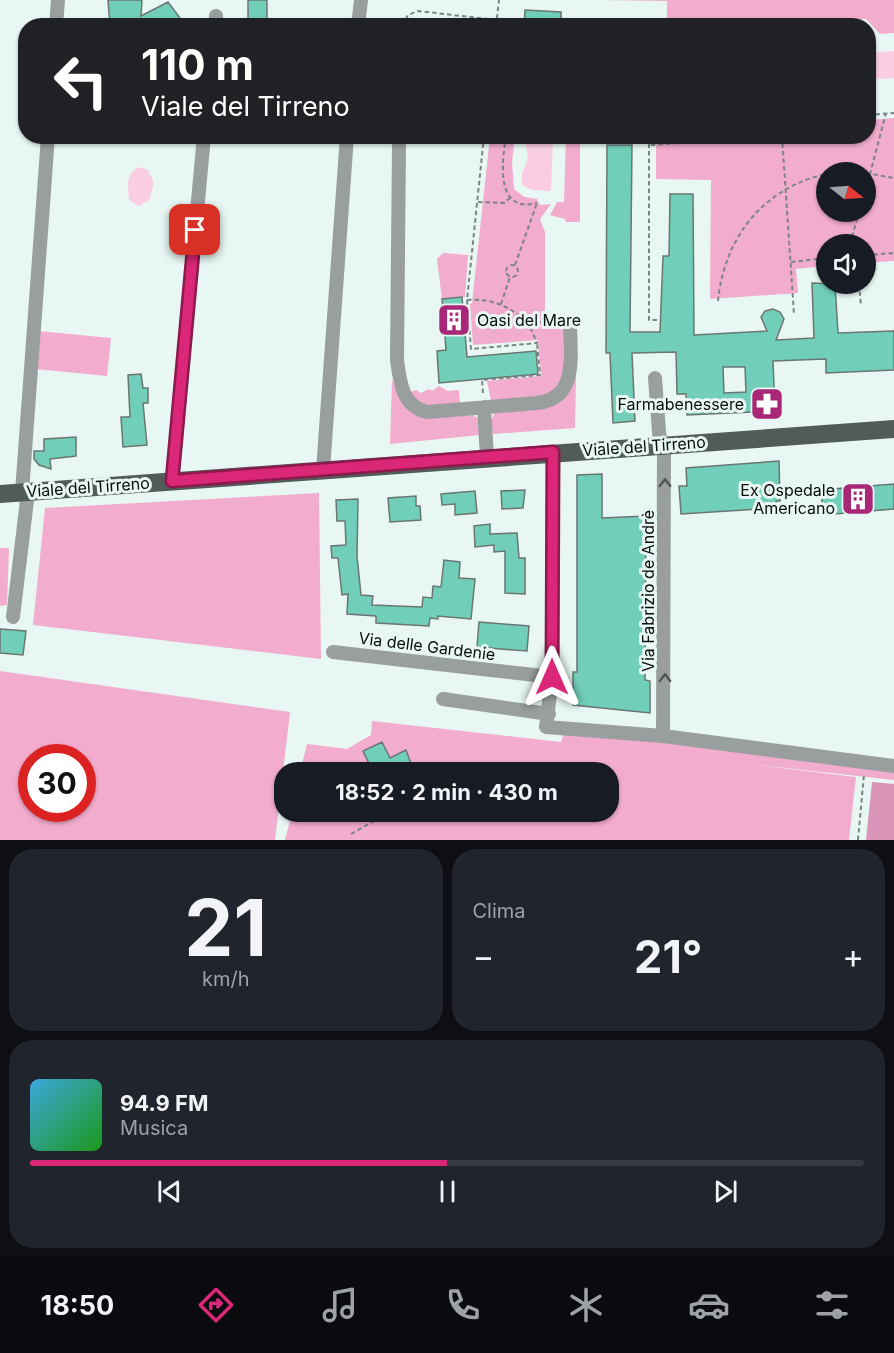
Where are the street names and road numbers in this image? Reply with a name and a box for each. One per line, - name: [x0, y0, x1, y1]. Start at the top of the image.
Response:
- street label: Viale del Tirreno: [582, 432, 706, 460]
- street label: Viale del Tirreno: [26, 473, 150, 501]
- street label: Via Fabrizio de Andrè: [638, 510, 658, 672]
- street label: Via delle Gardenie: [358, 628, 496, 664]

